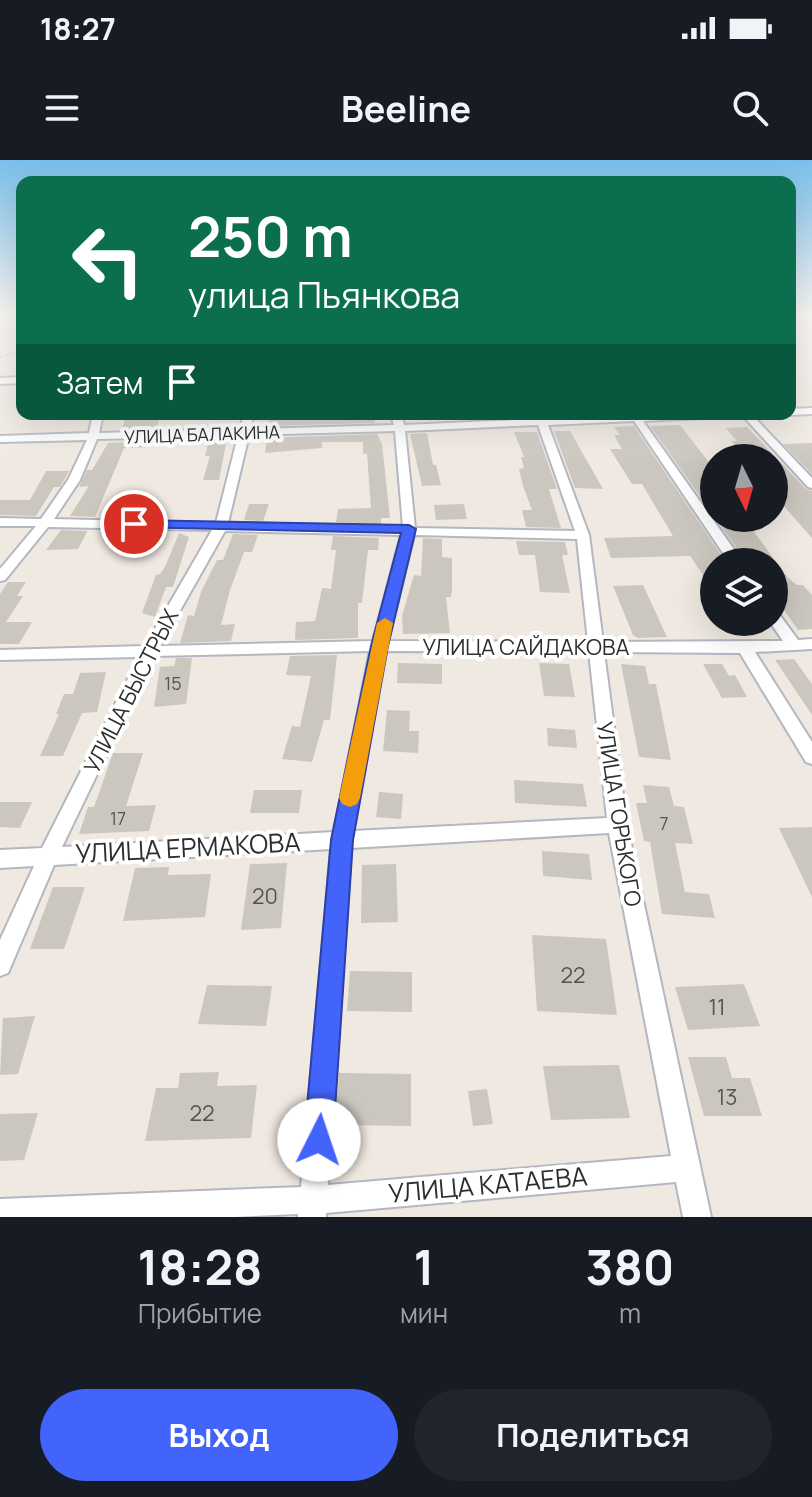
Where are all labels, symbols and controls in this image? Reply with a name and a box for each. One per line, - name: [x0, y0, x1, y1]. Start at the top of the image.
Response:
- text: 18:27: [40, 8, 116, 49]
- text: Beeline: [341, 84, 471, 133]
- icon: menu: [40, 86, 84, 130]
- icon: search: [728, 86, 772, 130]
- text: 250 m: [188, 197, 353, 274]
- icon: left: [56, 208, 160, 312]
- text: улица Пьянкова: [188, 270, 460, 319]
- icon: arrive: [160, 360, 204, 404]
- text: Затем: [56, 362, 144, 403]
- street label: УЛИЦА БАЛАКИНА: [124, 419, 281, 449]
- north arrow: [700, 444, 788, 532]
- map controls: [700, 444, 788, 636]
- pin: [100, 490, 168, 558]
- icon: arrive: [112, 502, 156, 546]
- button: layers: [700, 548, 788, 636]
- street label: УЛИЦА БЫСТРЫХ: [77, 603, 186, 778]
- street label: УЛИЦА САЙДАКОВА: [423, 632, 629, 662]
- house number: 15: [164, 671, 182, 695]
- street label: УЛИЦА ГОРЬКОГО: [590, 719, 648, 909]
- house number: 17: [110, 806, 126, 830]
- house number: 7: [659, 811, 669, 835]
- street label: УЛИЦА ЕРМАКОВА: [75, 823, 301, 871]
- house number: 20: [252, 881, 278, 911]
- house number: 22: [560, 960, 586, 990]
- house number: 11: [708, 992, 726, 1022]
- house number: 13: [717, 1082, 737, 1112]
- house number: 22: [189, 1098, 215, 1128]
- position arrow: [277, 1098, 361, 1182]
- street label: УЛИЦА КАТАЕВА: [387, 1157, 589, 1211]
- text: 18:28: [138, 1234, 262, 1299]
- text: 1: [413, 1234, 434, 1299]
- text: 380: [586, 1234, 674, 1299]
- text: Прибытие: [138, 1295, 262, 1331]
- text: мин: [400, 1295, 448, 1331]
- text: m: [619, 1295, 641, 1331]
- button: Выход: [40, 1389, 398, 1481]
- button: Поделиться: [414, 1389, 772, 1481]

